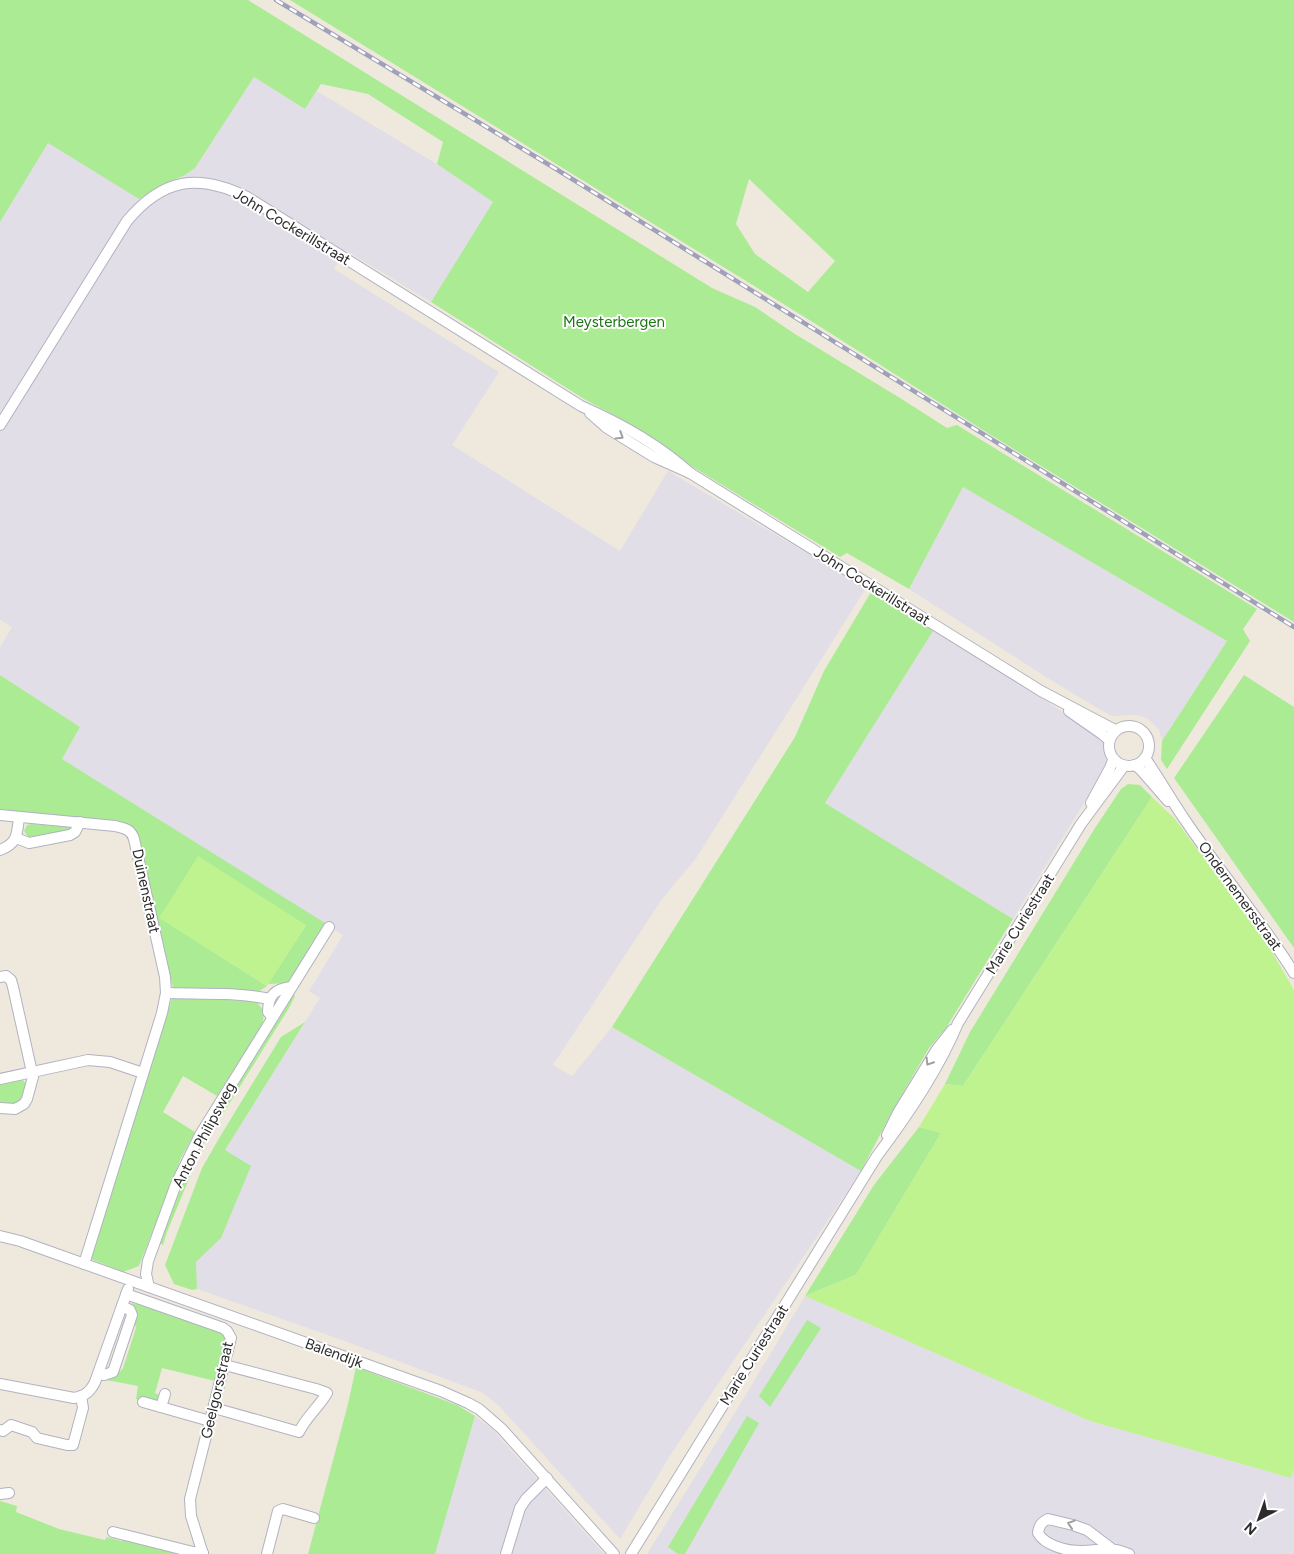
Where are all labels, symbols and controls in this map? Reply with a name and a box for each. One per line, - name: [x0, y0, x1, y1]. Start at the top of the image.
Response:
- street label: John Cockerillstraat: [230, 185, 354, 269]
- park label: Meysterbergen: [563, 313, 665, 331]
- one-way arrow: [614, 429, 623, 439]
- street label: John Cockerillstraat: [811, 543, 934, 629]
- street label: Ondernemersstraat: [1194, 838, 1286, 954]
- street label: Duinenstraat: [128, 847, 164, 935]
- street label: Marie Curiestraat: [982, 870, 1058, 978]
- one-way arrow: [926, 1056, 936, 1065]
- street label: Anton Philipsweg: [169, 1079, 239, 1191]
- street label: Marie Curiestraat: [716, 1301, 792, 1409]
- street label: Balendijk: [303, 1334, 366, 1372]
- street label: Geelgorsstraat: [197, 1339, 237, 1440]
- north arrow: [1234, 1494, 1284, 1544]
- text: N: [1241, 1518, 1260, 1538]
- one-way arrow: [1067, 1520, 1075, 1530]

